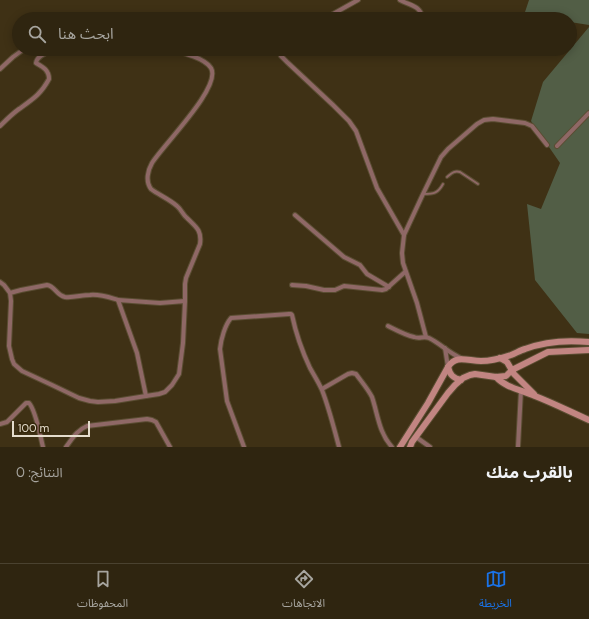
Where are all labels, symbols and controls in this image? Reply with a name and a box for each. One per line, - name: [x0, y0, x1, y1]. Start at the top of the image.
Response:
- search box: [12, 12, 577, 56]
- icon: search: [26, 23, 48, 45]
- text: ابحث هنا: [58, 24, 114, 44]
- scale bar: [12, 419, 90, 438]
- text: 100 m: [18, 421, 49, 435]
- text: بالقرب منك: [486, 461, 573, 483]
- text: النتائج: 0: [16, 464, 63, 481]
- tab: المحفوظات: [77, 568, 128, 615]
- tab: الاتجاهات: [282, 568, 325, 615]
- tab: الخريطة: [479, 568, 512, 615]

